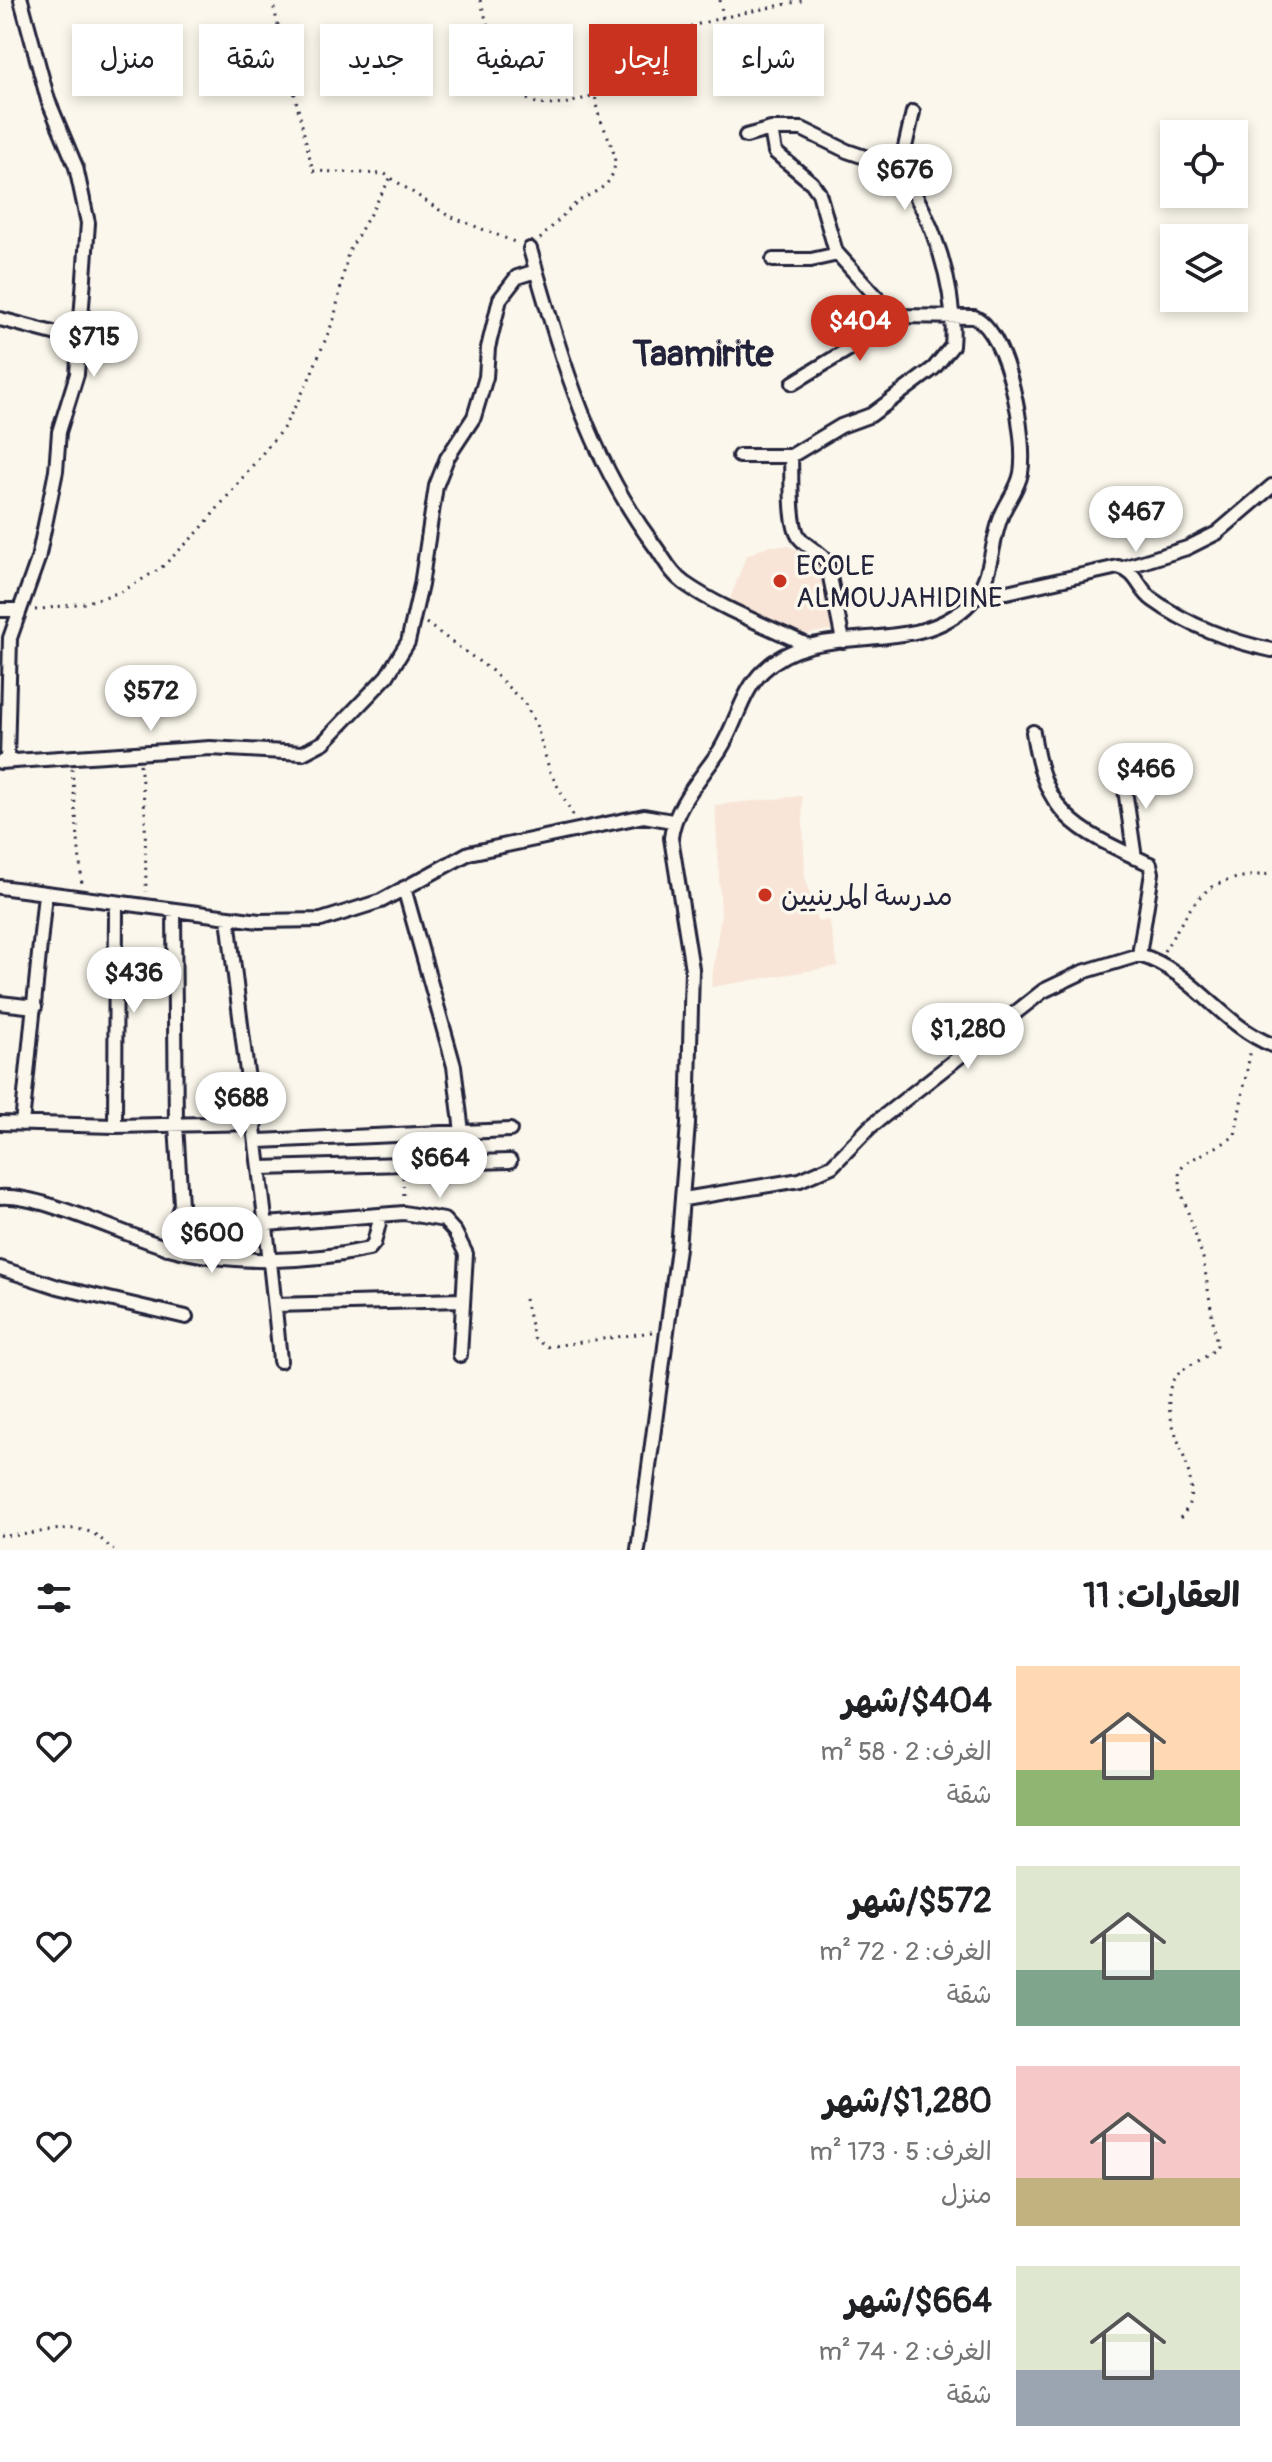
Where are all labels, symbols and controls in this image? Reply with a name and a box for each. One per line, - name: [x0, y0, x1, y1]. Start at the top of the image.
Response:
- chip: منزل: [72, 24, 183, 96]
- chip: شقة: [199, 24, 304, 96]
- chip: جديد: [320, 24, 433, 96]
- chip: تصفية: [449, 24, 573, 96]
- chip: إيجار: [589, 24, 697, 96]
- chip: شراء: [713, 24, 824, 96]
- map controls: [1160, 120, 1248, 312]
- button: locate: [1160, 120, 1248, 208]
- pin: $676: [858, 144, 952, 212]
- text: $676: [876, 154, 934, 186]
- button: layers: [1160, 224, 1248, 312]
- pin: $404: [813, 295, 907, 363]
- text: $404: [829, 305, 891, 337]
- pin: $715: [47, 311, 141, 379]
- text: $715: [68, 321, 120, 353]
- district label: Taamirite: [632, 332, 775, 377]
- pin: $467: [1089, 486, 1183, 554]
- text: $467: [1107, 496, 1165, 528]
- place label: ECOLE ALMOUJAHIDINE: [796, 549, 1003, 616]
- marker: ECOLE ALMOUJAHIDINE: [771, 572, 789, 590]
- pin: $572: [104, 665, 198, 733]
- text: $572: [123, 675, 179, 707]
- pin: $466: [1099, 743, 1193, 811]
- text: $466: [1116, 753, 1176, 785]
- place label: مدرسة المرينيين: [781, 879, 953, 914]
- marker: مدرسة المرينيين: [756, 886, 774, 904]
- pin: $436: [87, 947, 181, 1015]
- text: $436: [105, 957, 163, 989]
- pin: $1,280: [903, 1003, 1033, 1071]
- text: $1,280: [930, 1013, 1006, 1045]
- pin: $688: [194, 1072, 288, 1140]
- text: $688: [213, 1082, 269, 1114]
- pin: $664: [393, 1132, 487, 1200]
- text: $664: [410, 1142, 470, 1174]
- pin: $600: [165, 1207, 259, 1275]
- text: $600: [180, 1217, 244, 1249]
- text: العقارات: 11: [1083, 1575, 1240, 1618]
- icon: filters: [32, 1576, 76, 1620]
- text: $404/شهر: [842, 1680, 992, 1723]
- icon: home: [1080, 1698, 1176, 1794]
- icon: heart: [32, 1724, 76, 1768]
- text: الغرف: 2 · 58 m²: [820, 1736, 992, 1768]
- text: شقة: [947, 1779, 992, 1811]
- text: $572/شهر: [849, 1880, 992, 1923]
- icon: home: [1080, 1898, 1176, 1994]
- icon: heart: [32, 1924, 76, 1968]
- text: الغرف: 2 · 72 m²: [819, 1936, 992, 1968]
- text: شقة: [947, 1979, 992, 2011]
- text: $1,280/شهر: [824, 2080, 992, 2123]
- icon: home: [1080, 2098, 1176, 2194]
- icon: heart: [32, 2124, 76, 2168]
- text: الغرف: 5 · 173 m²: [810, 2136, 992, 2168]
- text: منزل: [941, 2179, 992, 2211]
- text: $664/شهر: [846, 2280, 992, 2323]
- icon: home: [1080, 2298, 1176, 2394]
- icon: heart: [32, 2324, 76, 2368]
- text: الغرف: 2 · 74 m²: [819, 2336, 992, 2368]
- text: شقة: [947, 2379, 992, 2411]

